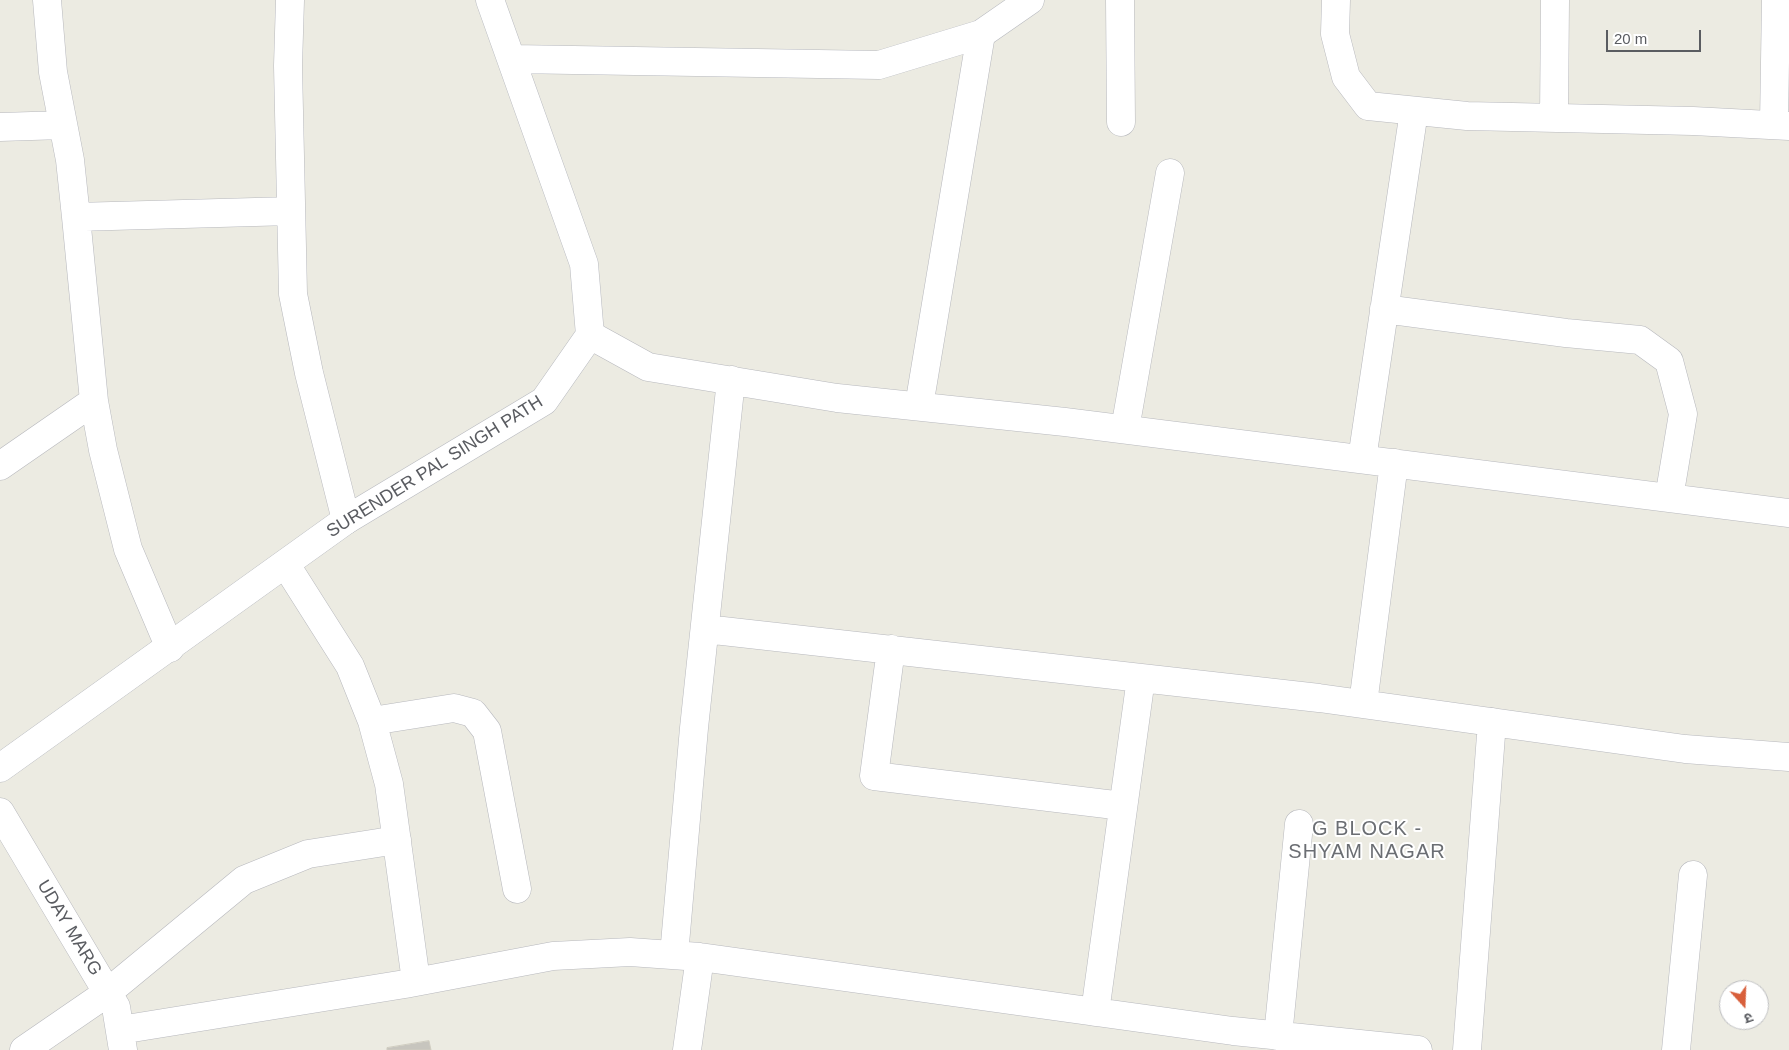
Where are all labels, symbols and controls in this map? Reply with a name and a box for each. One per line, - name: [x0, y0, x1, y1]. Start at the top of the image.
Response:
- scale bar: [1609, 20, 1704, 52]
- text: 20 m: [1614, 30, 1647, 47]
- street label: SURENDER PAL SINGH PATH: [323, 391, 547, 543]
- district label: G BLOCK - SHYAM NAGAR: [1287, 817, 1447, 864]
- street label: UDAY MARG: [32, 876, 106, 980]
- north arrow: [1719, 980, 1769, 1030]
- text: उ: [1742, 1009, 1755, 1027]

